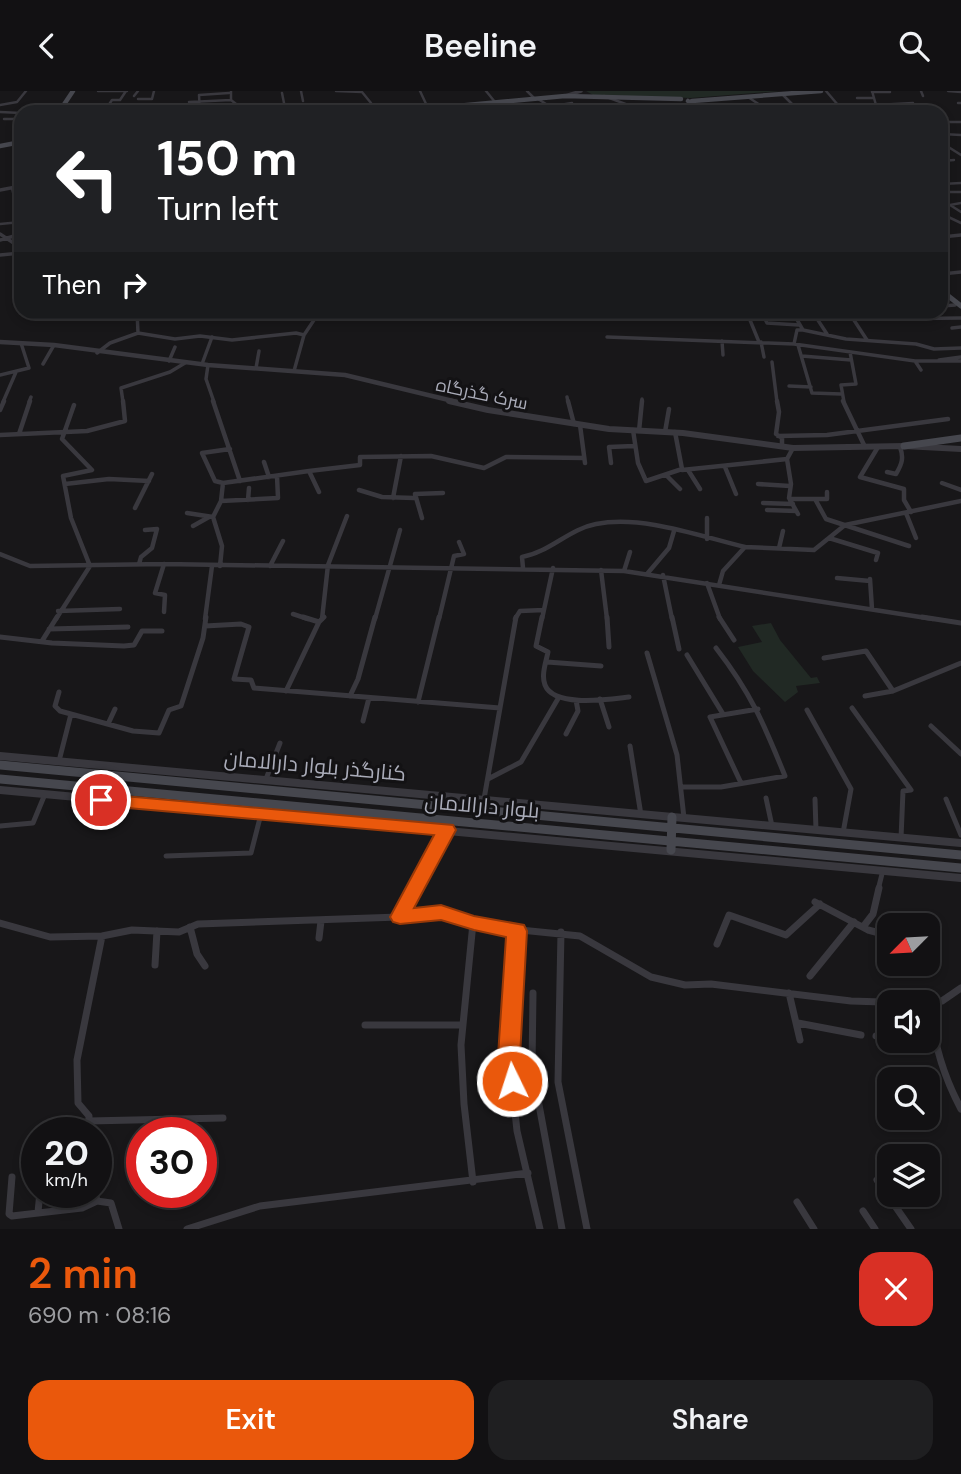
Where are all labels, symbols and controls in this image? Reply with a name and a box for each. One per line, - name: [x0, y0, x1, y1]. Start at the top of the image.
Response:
- text: Beeline: [424, 25, 537, 67]
- icon: back: [28, 27, 66, 65]
- icon: search: [895, 27, 933, 65]
- text: 150 m: [157, 126, 297, 190]
- icon: left: [42, 133, 133, 224]
- text: Turn left: [157, 188, 279, 230]
- icon: right: [115, 266, 153, 304]
- text: Then: [42, 268, 101, 302]
- street label: سرک گذرگاه: [434, 373, 530, 415]
- street label: کنارگذر بلوار دارالامان: [223, 744, 407, 788]
- pin: [71, 770, 131, 830]
- icon: arrive: [82, 781, 120, 819]
- street label: بلوار دارالامان: [423, 787, 541, 825]
- north arrow: [877, 913, 940, 977]
- map controls: [877, 913, 940, 1207]
- button: sound: [877, 990, 940, 1053]
- position arrow: [475, 1044, 549, 1118]
- button: search: [877, 1067, 940, 1130]
- speed limit sign: 30: [126, 1117, 217, 1208]
- text: 20: [44, 1130, 89, 1176]
- button: layers: [877, 1144, 940, 1207]
- text: km/h: [45, 1168, 88, 1192]
- text: 2 min: [28, 1246, 138, 1301]
- button: close: [859, 1252, 933, 1326]
- text: 690 m · 08:16: [28, 1300, 172, 1330]
- button: Exit: [28, 1380, 474, 1460]
- button: Share: [488, 1380, 933, 1460]

